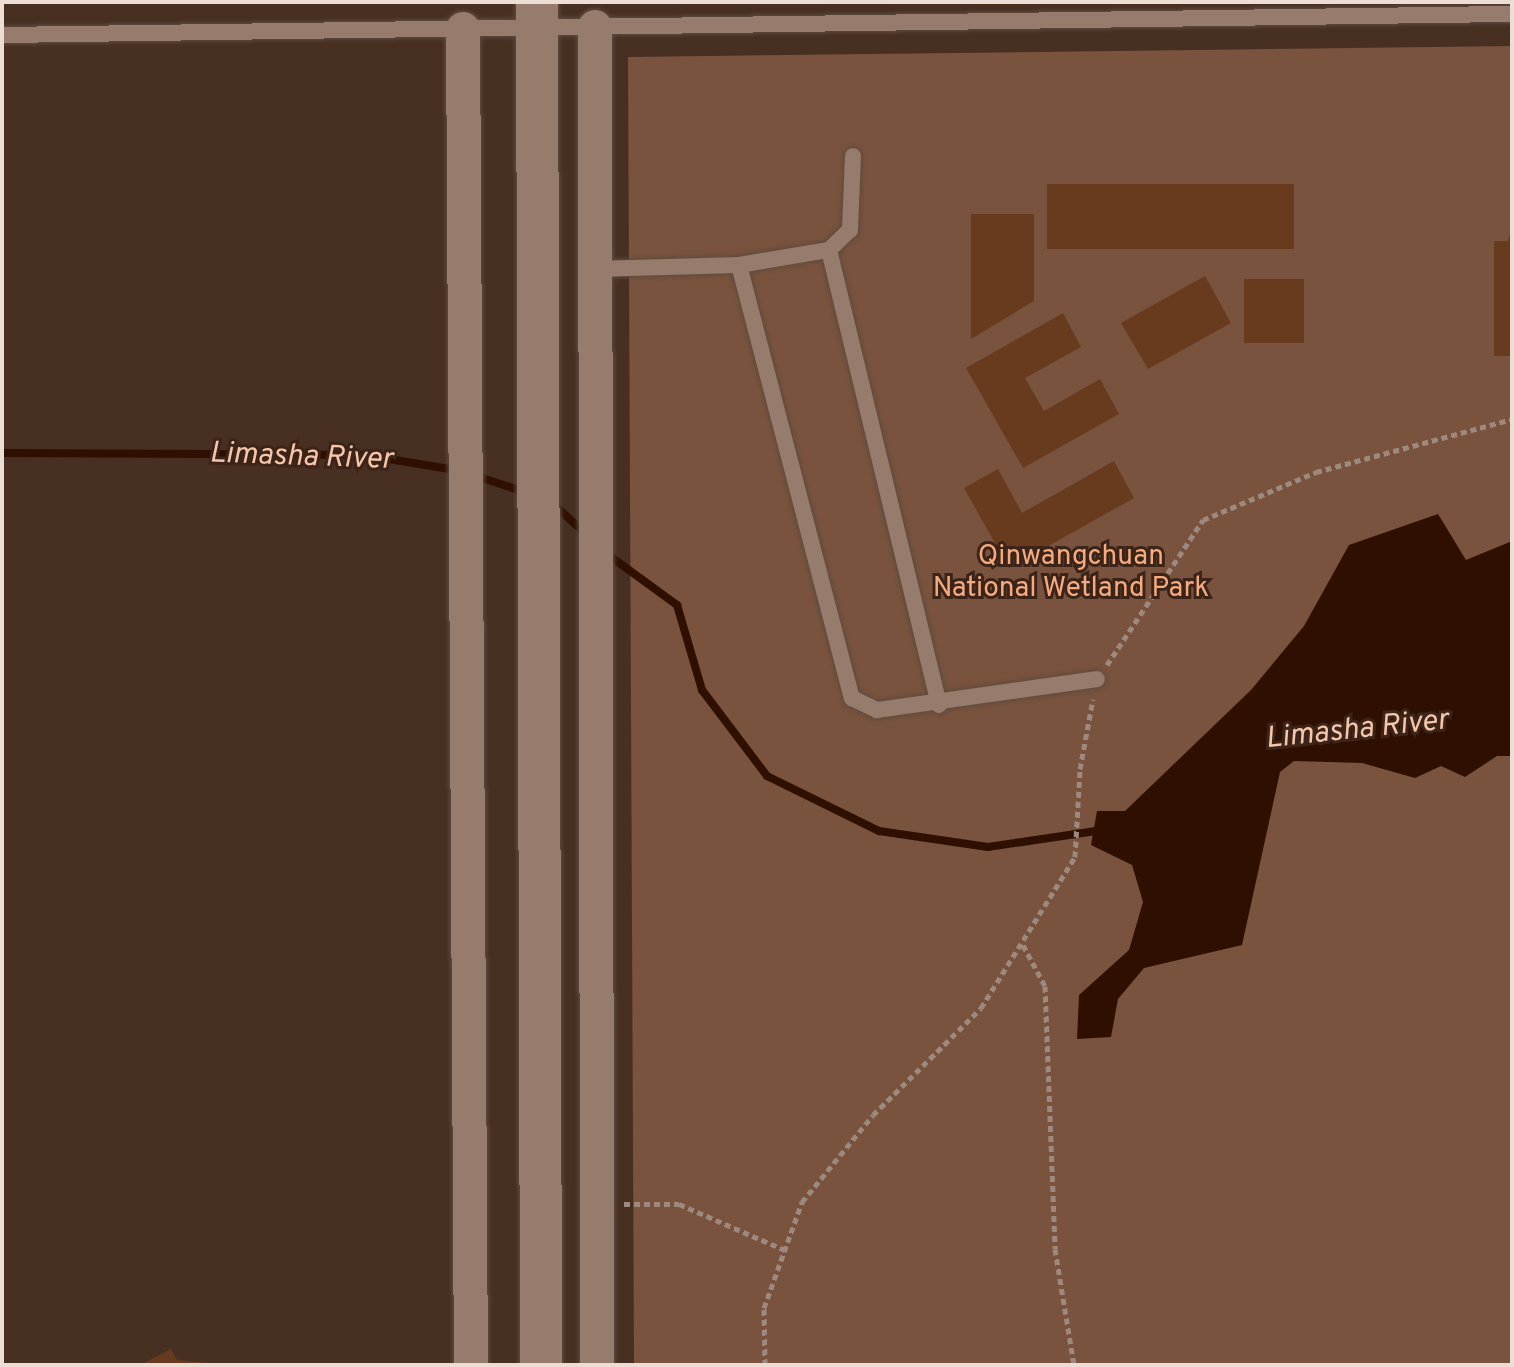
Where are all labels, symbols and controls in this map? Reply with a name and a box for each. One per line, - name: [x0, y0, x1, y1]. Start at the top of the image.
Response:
- water label: Limasha River: [209, 437, 393, 479]
- park label: Qinwangchuan National Wetland Park: [933, 540, 1209, 606]
- water label: Limasha River: [1264, 703, 1450, 759]

